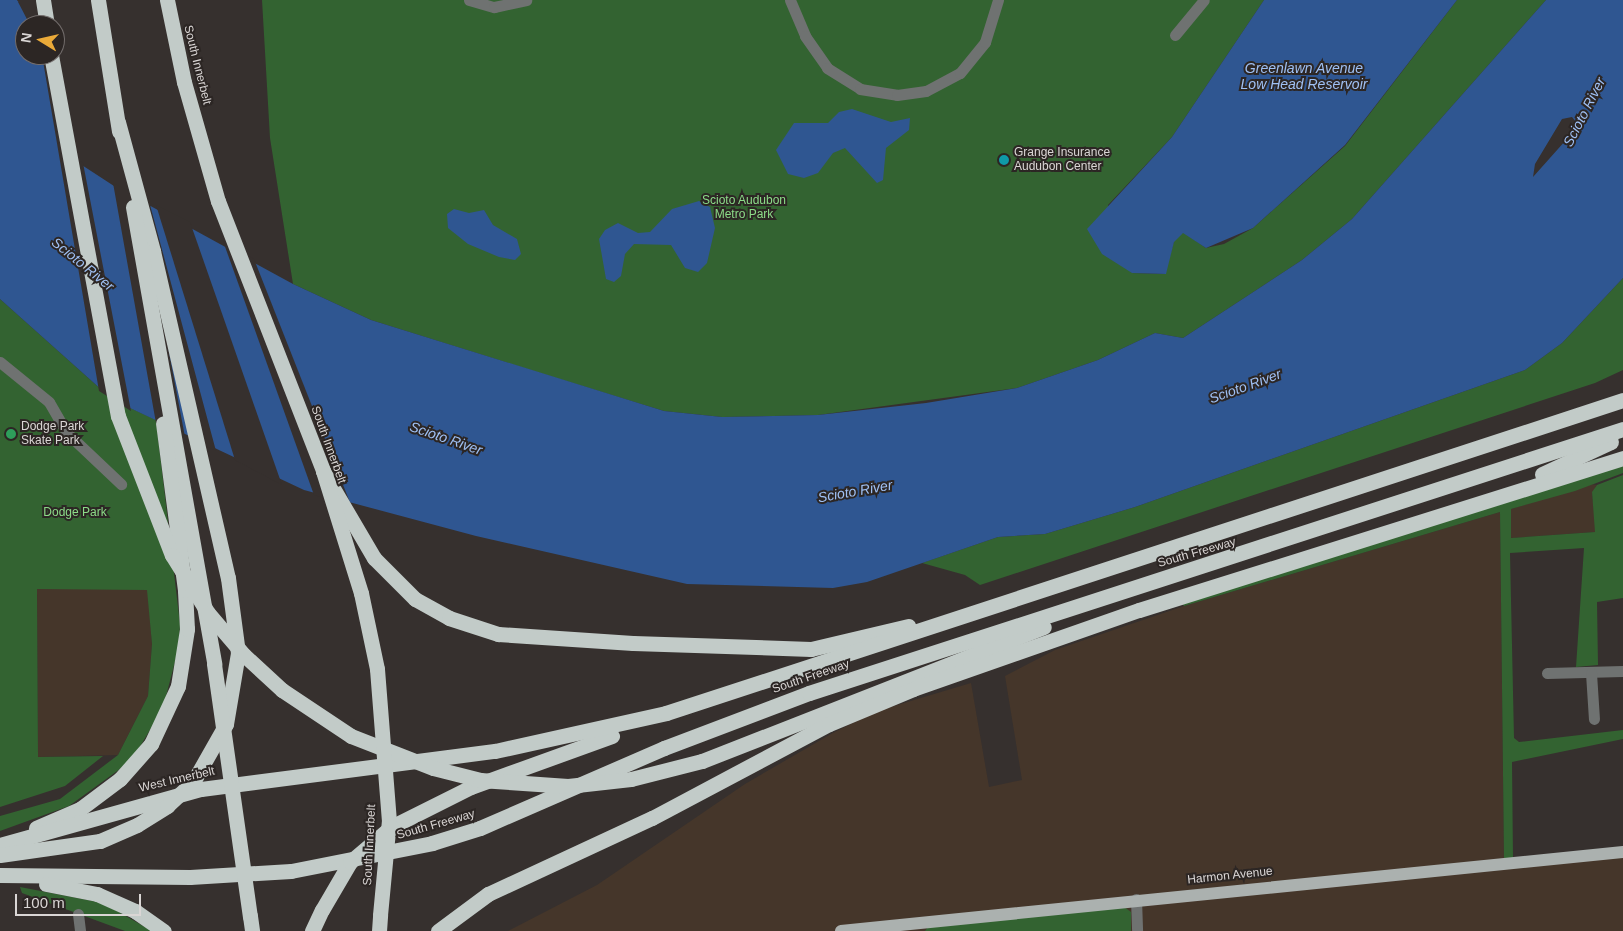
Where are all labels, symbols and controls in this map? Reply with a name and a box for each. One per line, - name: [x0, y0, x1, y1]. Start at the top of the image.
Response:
- north arrow: [15, 15, 65, 65]
- street label: South Innerbelt: [180, 24, 214, 106]
- text: N: [17, 32, 35, 44]
- water label: Greenlawn Avenue Low Head Reservoir: [1241, 60, 1367, 92]
- water label: Scioto River: [1559, 75, 1609, 149]
- place label: Grange Insurance Audubon Center: [1014, 146, 1110, 174]
- marker: Grange Insurance Audubon Center: [998, 154, 1010, 166]
- park label: Scioto Audubon Metro Park: [702, 194, 786, 222]
- water label: Scioto River: [48, 234, 118, 294]
- water label: Scioto River: [1207, 365, 1283, 407]
- street label: South Innerbelt: [307, 404, 349, 486]
- water label: Scioto River: [408, 418, 484, 458]
- place label: Dodge Park Skate Park: [21, 420, 84, 448]
- marker: Dodge Park Skate Park: [5, 428, 17, 440]
- water label: Scioto River: [816, 476, 894, 506]
- park label: Dodge Park: [43, 506, 107, 520]
- street label: South Freeway: [1156, 535, 1238, 571]
- street label: South Freeway: [771, 657, 851, 697]
- street label: West Innerbelt: [138, 764, 216, 796]
- street label: South Innerbelt: [361, 804, 379, 886]
- street label: South Freeway: [395, 807, 477, 843]
- street label: Harmon Avenue: [1186, 864, 1274, 888]
- scale bar: [18, 884, 144, 916]
- text: 100 m: [23, 894, 65, 911]

